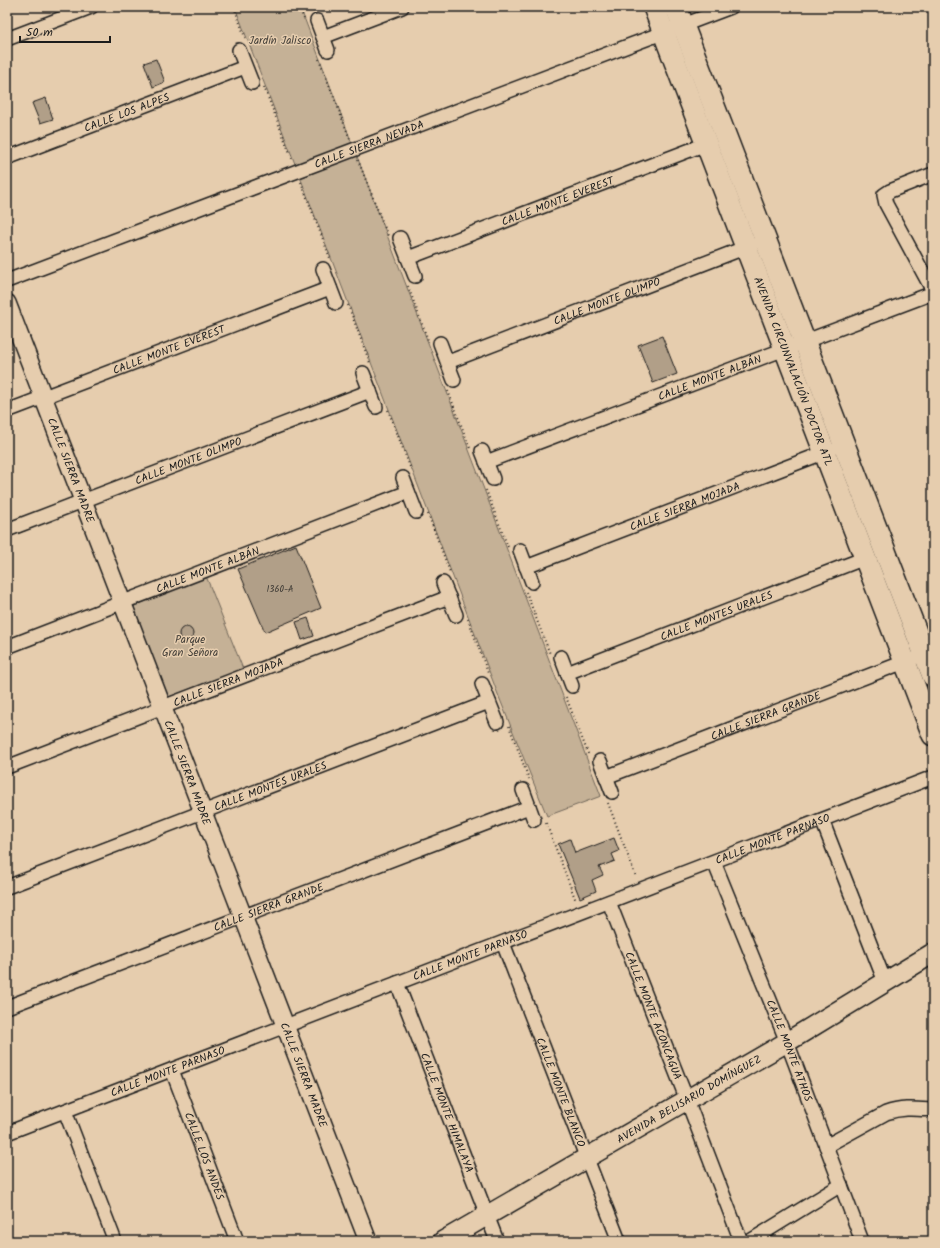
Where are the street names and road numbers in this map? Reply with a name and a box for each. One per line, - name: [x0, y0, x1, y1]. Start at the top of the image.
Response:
- street label: CALLE LOS ALPES: [82, 89, 172, 138]
- street label: CALLE SIERRA NEVADA: [312, 116, 427, 174]
- street label: CALLE MONTE EVEREST: [499, 172, 618, 231]
- street label: CALLE MONTE OLIMPO: [551, 273, 663, 331]
- street label: AVENIDA CIRCUNVALACIÓN DOCTOR ATL: [748, 274, 837, 469]
- street label: CALLE MONTE EVEREST: [110, 320, 229, 380]
- street label: CALLE MONTE ALBÁN: [655, 350, 765, 406]
- street label: CALLE SIERRA MADRE: [42, 415, 99, 526]
- street label: CALLE MONTE OLIMPO: [132, 433, 245, 490]
- street label: CALLE SIERRA MOJADA: [627, 478, 743, 536]
- street label: CALLE MONTE ALBÁN: [153, 542, 263, 599]
- street label: CALLE MONTES URALES: [658, 586, 776, 646]
- street label: CALLE SIERRA MOJADA: [171, 653, 287, 712]
- street label: CALLE SIERRA GRANDE: [708, 687, 824, 746]
- street label: CALLE SIERRA MADRE: [158, 718, 215, 828]
- street label: CALLE MONTES URALES: [212, 757, 330, 817]
- street label: CALLE MONTE PARNASO: [713, 809, 833, 870]
- street label: CALLE SIERRA GRANDE: [211, 878, 327, 937]
- street label: CALLE MONTE PARNASO: [410, 926, 531, 986]
- street label: CALLE MONTE ACONCAGUA: [619, 949, 686, 1083]
- street label: CALLE MONTE ATHOS: [761, 997, 817, 1105]
- street label: CALLE SIERRA MADRE: [275, 1020, 332, 1131]
- street label: CALLE MONTE BLANCO: [531, 1035, 590, 1150]
- street label: CALLE MONTE PARNASO: [108, 1042, 228, 1102]
- street label: CALLE MONTE HIMALAYA: [415, 1050, 478, 1176]
- street label: AVENIDA BELISARIO DOMÍNGUEZ: [614, 1051, 765, 1149]
- street label: CALLE LOS ANDES: [179, 1110, 229, 1203]

